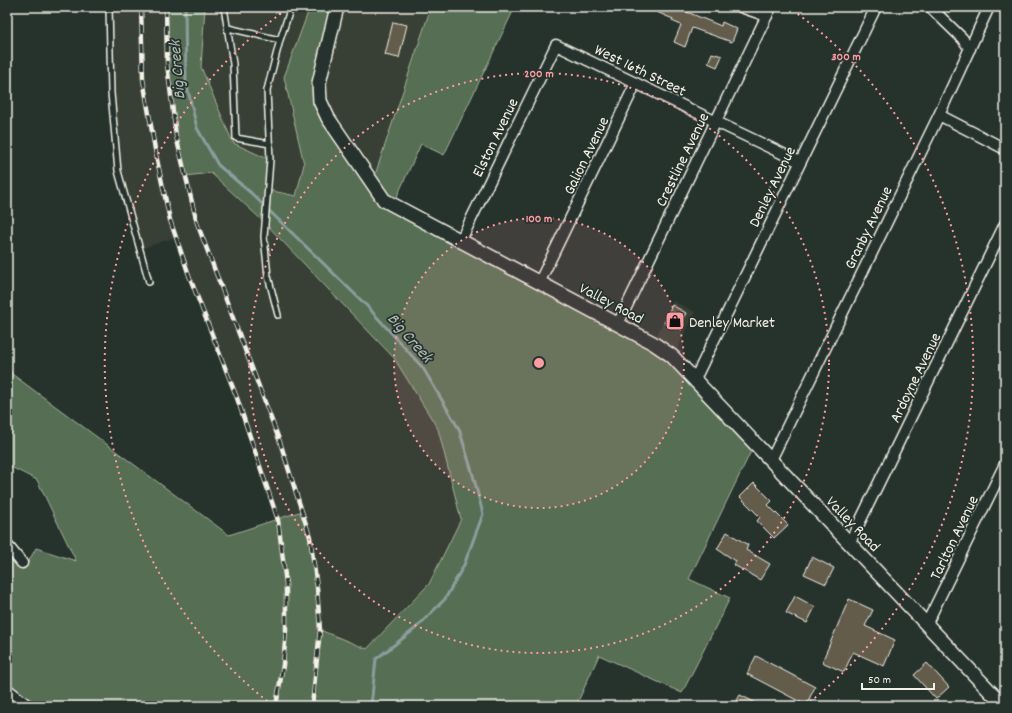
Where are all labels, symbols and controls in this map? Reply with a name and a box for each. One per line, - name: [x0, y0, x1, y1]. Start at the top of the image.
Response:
- water label: Big Creek: [164, 37, 194, 100]
- street label: West 16th Street: [590, 39, 690, 103]
- text: 300 m: [831, 49, 861, 66]
- text: 200 m: [524, 66, 554, 83]
- street label: Elston Avenue: [467, 95, 525, 182]
- street label: Crestline Avenue: [651, 109, 716, 211]
- street label: Galion Avenue: [558, 113, 616, 199]
- street label: Denley Avenue: [744, 143, 803, 231]
- street label: Granby Avenue: [839, 183, 899, 273]
- text: 100 m: [526, 211, 552, 228]
- street label: Valley Road: [575, 278, 647, 331]
- water label: Big Creek: [380, 309, 439, 371]
- shop icon: Denley Market: [664, 310, 686, 332]
- place label: Denley Market: [689, 312, 775, 335]
- street label: Ardoyne Avenue: [885, 329, 948, 427]
- centre of rings: [532, 356, 546, 370]
- street label: Valley Road: [820, 492, 885, 558]
- street label: Tarlton Avenue: [925, 492, 986, 584]
- scale bar: [862, 665, 934, 691]
- text: 50 m: [868, 672, 891, 689]

